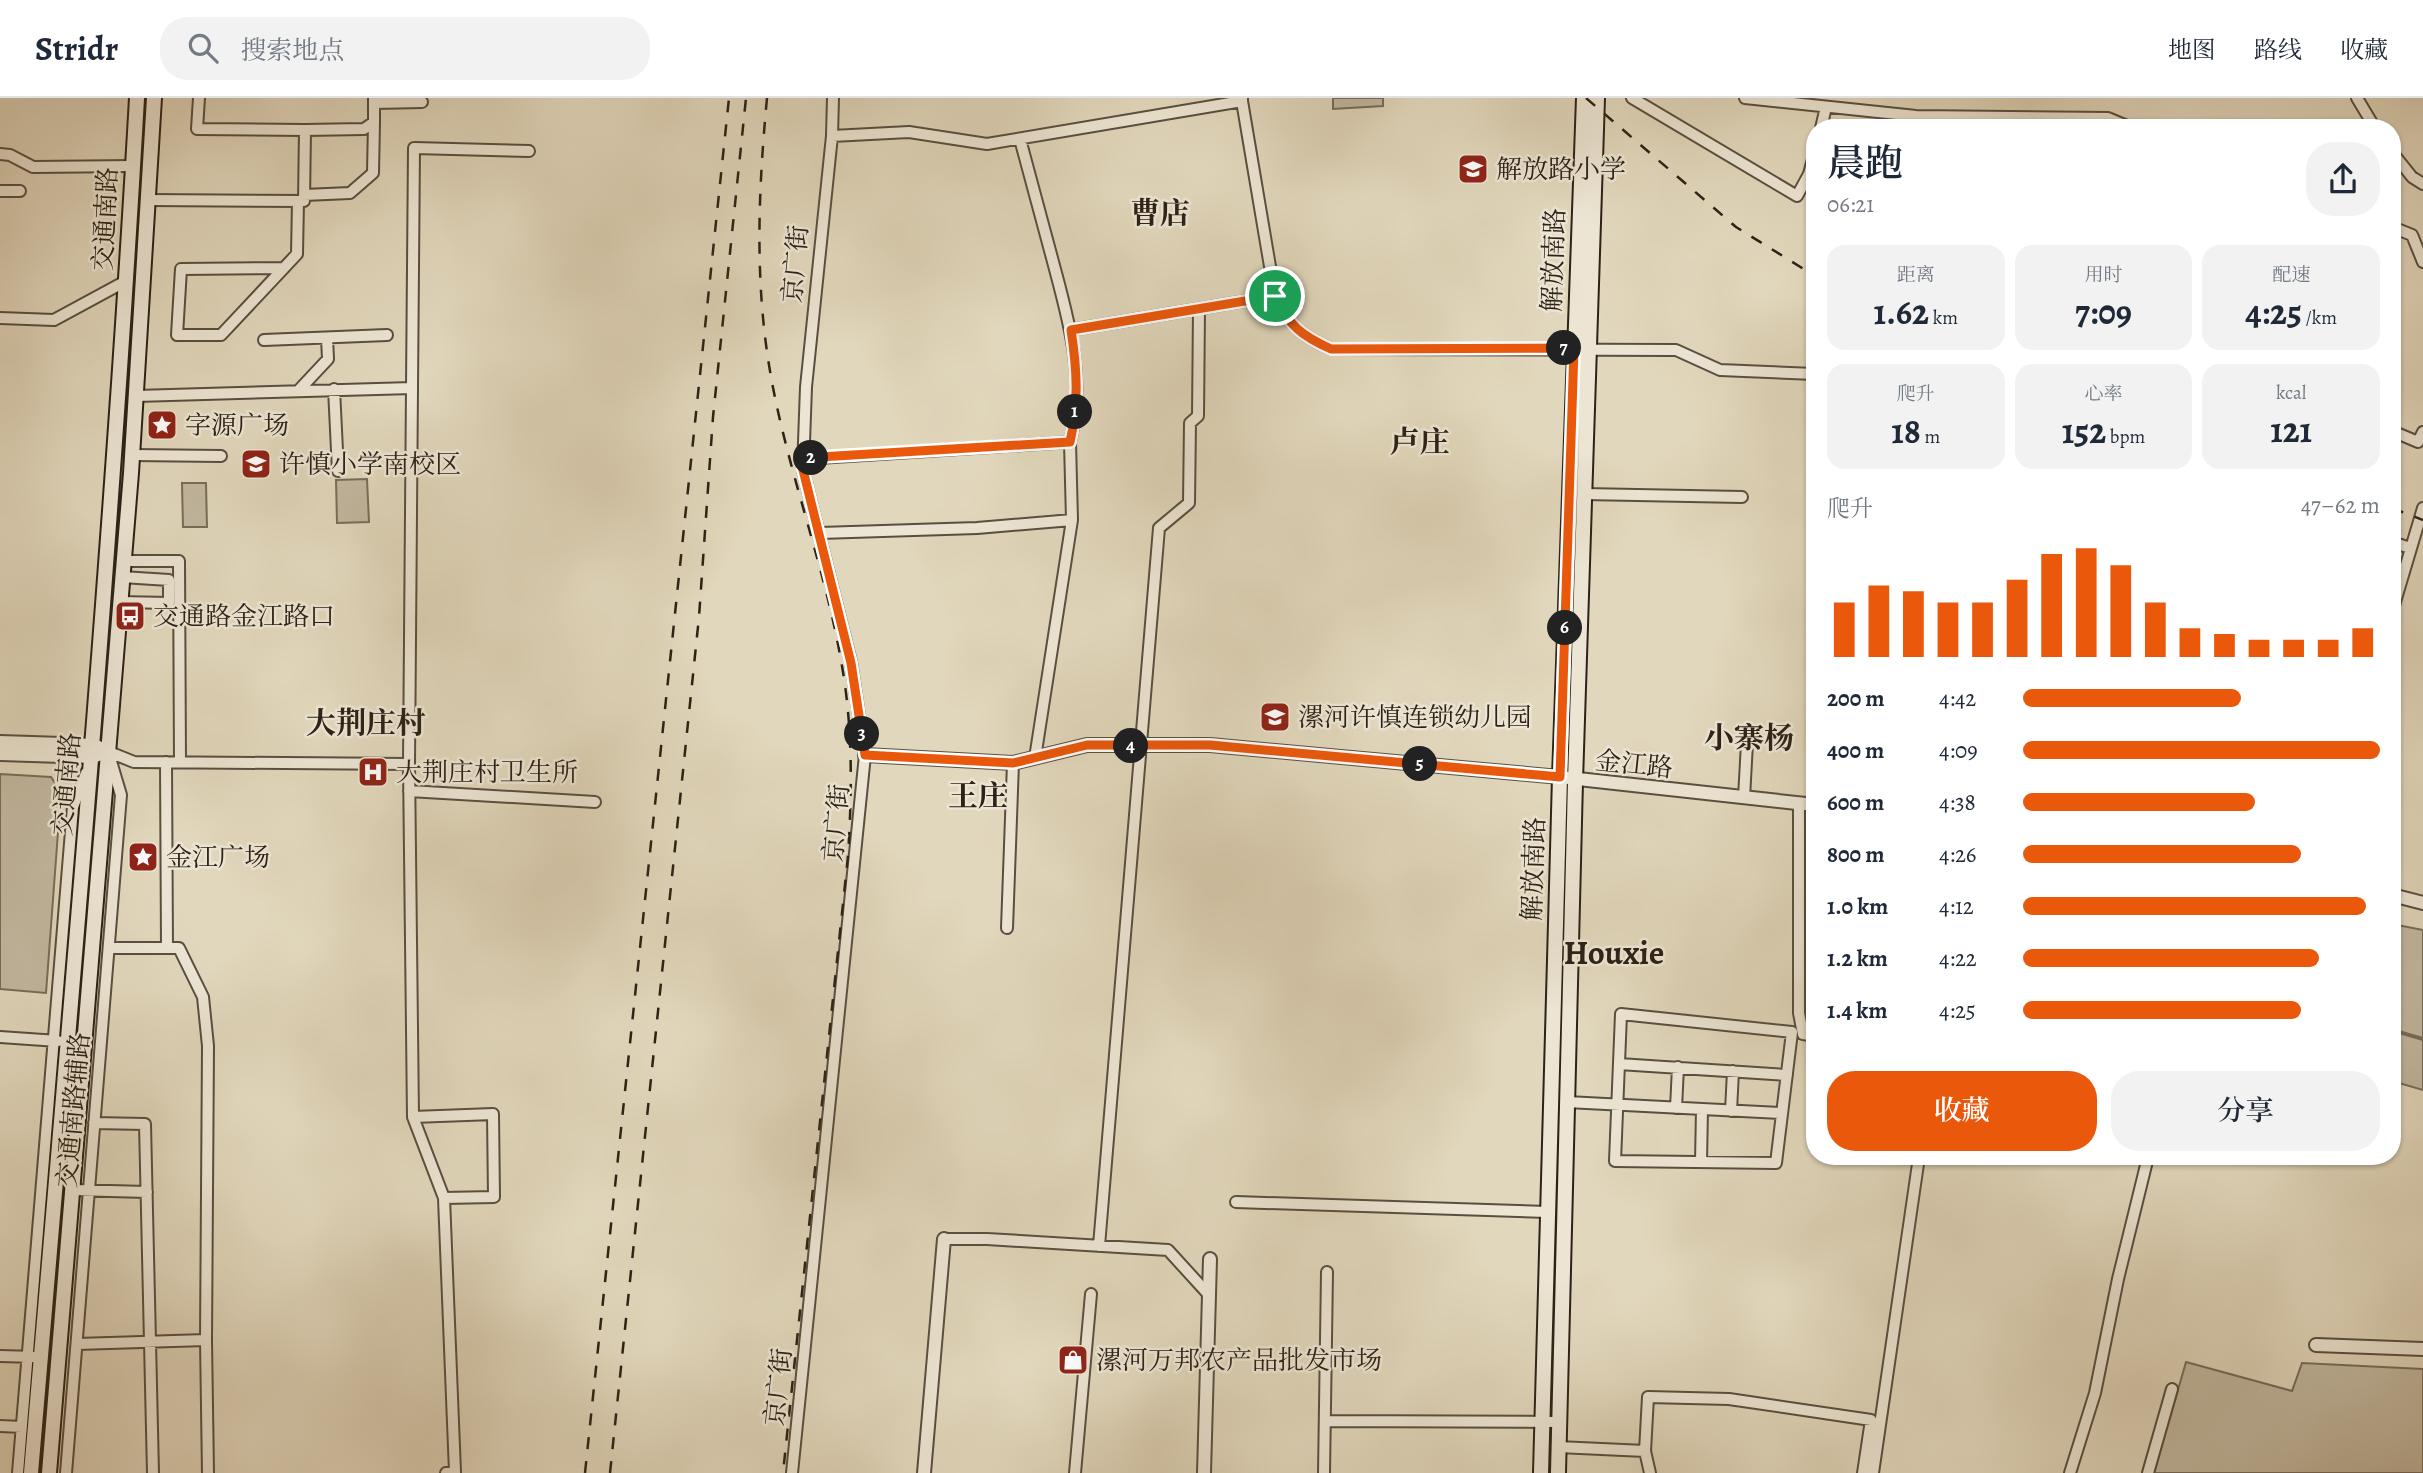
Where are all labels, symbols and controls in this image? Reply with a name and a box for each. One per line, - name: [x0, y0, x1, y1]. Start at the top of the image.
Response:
- search box: [160, 17, 650, 80]
- text: Stridr: [35, 26, 118, 71]
- icon: search: [184, 29, 222, 67]
- text: 搜索地点: [240, 33, 344, 68]
- text: 地图: [2168, 34, 2216, 66]
- text: 路线: [2254, 34, 2302, 66]
- text: 收藏: [2340, 34, 2388, 66]
- text: 晨跑: [1827, 137, 1903, 189]
- button: share: [2306, 142, 2380, 216]
- school or university icon: 解放路小学: [1456, 152, 1490, 186]
- place label: 解放路小学: [1496, 152, 1626, 187]
- street label: 交通南路: [85, 166, 126, 272]
- text: 06:21: [1827, 189, 1874, 220]
- district label: 曹店: [1130, 193, 1190, 233]
- street label: 解放南路: [1534, 207, 1573, 313]
- street label: 京广街: [775, 224, 816, 304]
- text: 距离: [1897, 262, 1935, 288]
- text: 用时: [2084, 262, 2123, 288]
- text: 配速: [2272, 262, 2310, 288]
- pin: [1245, 266, 1305, 326]
- icon: arrive: [1256, 277, 1294, 315]
- text: 1.62: [1874, 288, 1929, 336]
- text: 7:09: [2075, 288, 2132, 336]
- text: 4:25: [2245, 288, 2302, 336]
- text: km: [1929, 305, 1958, 331]
- text: /km: [2302, 305, 2337, 331]
- pin: 7: [1546, 330, 1582, 366]
- text: 7: [1559, 334, 1568, 360]
- text: kcal: [2276, 380, 2306, 406]
- text: 爬升: [1897, 381, 1935, 407]
- text: 心率: [2084, 381, 2123, 407]
- pin: 1: [1058, 394, 1092, 430]
- text: 1: [1071, 398, 1078, 424]
- text: 121: [2270, 406, 2312, 454]
- text: 18: [1891, 407, 1921, 455]
- text: 152: [2062, 407, 2106, 455]
- place icon: 字源广场: [145, 408, 179, 442]
- place label: 字源广场: [185, 408, 289, 443]
- district label: 卢庄: [1390, 422, 1450, 462]
- text: m: [1921, 424, 1940, 450]
- text: bpm: [2106, 424, 2145, 450]
- pin: 2: [794, 440, 828, 476]
- text: 2: [806, 444, 815, 470]
- school or university icon: 许慎小学南校区: [239, 447, 273, 481]
- place label: 许慎小学南校区: [279, 447, 461, 482]
- text: 47–62 m: [2301, 490, 2380, 521]
- text: 爬升: [1827, 493, 1873, 524]
- bus stop icon: 交通路金江路口: [113, 599, 147, 633]
- place label: 交通路金江路口: [153, 599, 335, 634]
- pin: 6: [1548, 610, 1582, 646]
- text: 6: [1560, 614, 1569, 640]
- text: 200 m: [1827, 683, 1885, 714]
- text: 4:42: [1939, 683, 1976, 714]
- school or university icon: 漯河许慎连锁幼儿园: [1258, 700, 1292, 734]
- place label: 漯河许慎连锁幼儿园: [1298, 700, 1532, 735]
- district label: 大荆庄村: [306, 703, 426, 743]
- pin: 3: [844, 716, 880, 752]
- district label: 小寨杨: [1704, 718, 1794, 758]
- text: 3: [857, 720, 866, 746]
- pin: 4: [1114, 728, 1148, 764]
- street label: 交通南路: [45, 731, 88, 837]
- text: 4: [1126, 732, 1135, 758]
- text: 400 m: [1827, 735, 1884, 766]
- text: 4:09: [1939, 735, 1978, 766]
- street label: 金江路: [1593, 743, 1675, 786]
- pin: 5: [1402, 746, 1438, 782]
- text: 5: [1415, 750, 1424, 776]
- hospital icon: 大荆庄村卫生所: [356, 755, 390, 789]
- place label: 大荆庄村卫生所: [396, 755, 578, 790]
- district label: 王庄: [948, 776, 1008, 816]
- street label: 京广街: [816, 783, 857, 863]
- text: 600 m: [1827, 787, 1884, 818]
- text: 4:38: [1939, 787, 1976, 818]
- street label: 解放南路: [1514, 816, 1553, 922]
- text: 800 m: [1827, 839, 1884, 870]
- text: 4:26: [1939, 839, 1976, 870]
- place icon: 金江广场: [126, 840, 160, 874]
- place label: 金江广场: [166, 840, 270, 875]
- text: 1.0 km: [1827, 891, 1888, 922]
- text: 4:12: [1939, 891, 1974, 922]
- district label: Houxie: [1564, 930, 1664, 975]
- text: 1.2 km: [1827, 943, 1888, 974]
- text: 4:22: [1939, 943, 1977, 974]
- text: 1.4 km: [1827, 995, 1888, 1026]
- text: 4:25: [1939, 995, 1976, 1026]
- street label: 交通南路辅路: [49, 1031, 98, 1189]
- button: 收藏: [1827, 1071, 2097, 1151]
- button: 分享: [2111, 1071, 2380, 1151]
- shop icon: 漯河万邦农产品批发市场: [1056, 1343, 1090, 1377]
- place label: 漯河万邦农产品批发市场: [1096, 1343, 1382, 1378]
- street label: 京广街: [757, 1346, 800, 1428]

